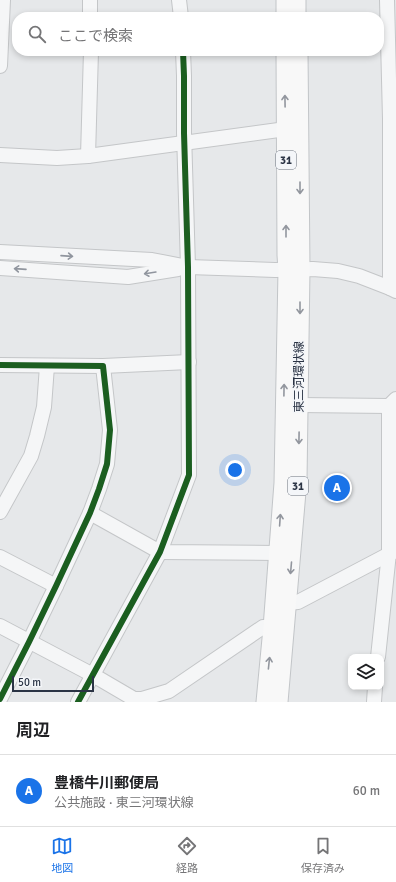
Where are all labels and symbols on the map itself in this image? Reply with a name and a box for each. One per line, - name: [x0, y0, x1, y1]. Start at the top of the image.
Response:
- one-way arrow: [281, 95, 289, 108]
- road number: 31: [276, 151, 296, 169]
- one-way arrow: [296, 181, 304, 194]
- one-way arrow: [282, 225, 290, 238]
- one-way arrow: [60, 253, 73, 260]
- one-way arrow: [14, 266, 27, 273]
- one-way arrow: [144, 269, 157, 277]
- one-way arrow: [296, 301, 304, 314]
- street label: 東三河環状線: [292, 341, 307, 413]
- one-way arrow: [280, 384, 288, 397]
- one-way arrow: [295, 431, 303, 444]
- your location: [225, 460, 245, 480]
- pin: A: [324, 473, 350, 503]
- road number: 31: [288, 477, 308, 495]
- one-way arrow: [276, 514, 283, 527]
- one-way arrow: [287, 561, 294, 574]
- one-way arrow: [265, 657, 273, 670]
- scale bar: [12, 674, 94, 693]

